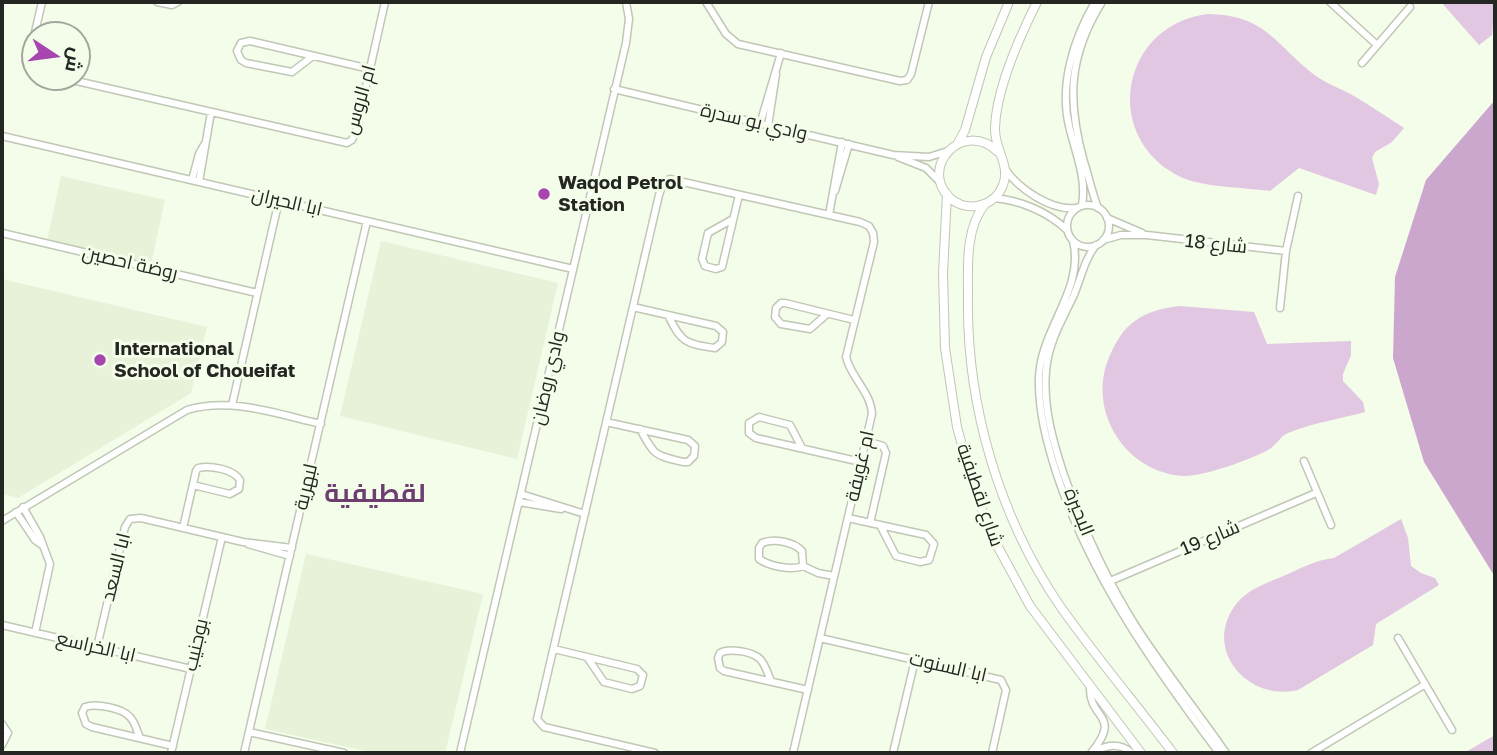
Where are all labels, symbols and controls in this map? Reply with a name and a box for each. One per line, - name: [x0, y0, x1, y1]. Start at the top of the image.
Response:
- north arrow: [21, 21, 91, 91]
- text: ش: [61, 46, 89, 75]
- street label: ام الروس: [339, 63, 381, 137]
- street label: وادي بو سدرة: [698, 99, 810, 145]
- place label: Waqod Petrol Station: [558, 172, 683, 216]
- street label: ابا الحيران: [250, 183, 324, 221]
- marker: Waqod Petrol Station: [536, 186, 552, 202]
- street label: شارع 18: [1184, 229, 1248, 259]
- street label: روضة احصين: [80, 241, 180, 285]
- street label: وادي روضان: [526, 329, 570, 427]
- place label: International School of Choueifat: [114, 338, 295, 382]
- marker: International School of Choueifat: [92, 352, 108, 368]
- street label: ام غويفة: [841, 428, 879, 504]
- street label: شارع لقطيفية: [952, 440, 1008, 550]
- street label: لبهرية: [290, 462, 322, 512]
- district label: لقطيفية: [324, 478, 426, 510]
- street label: البحيرة: [1059, 485, 1099, 539]
- street label: شارع 19: [1177, 515, 1243, 561]
- street label: ابا السعد: [97, 531, 135, 603]
- street label: بوجنيب: [179, 616, 213, 674]
- street label: ابا الخراسع: [54, 627, 138, 667]
- street label: ابا السنوت: [907, 647, 989, 687]

